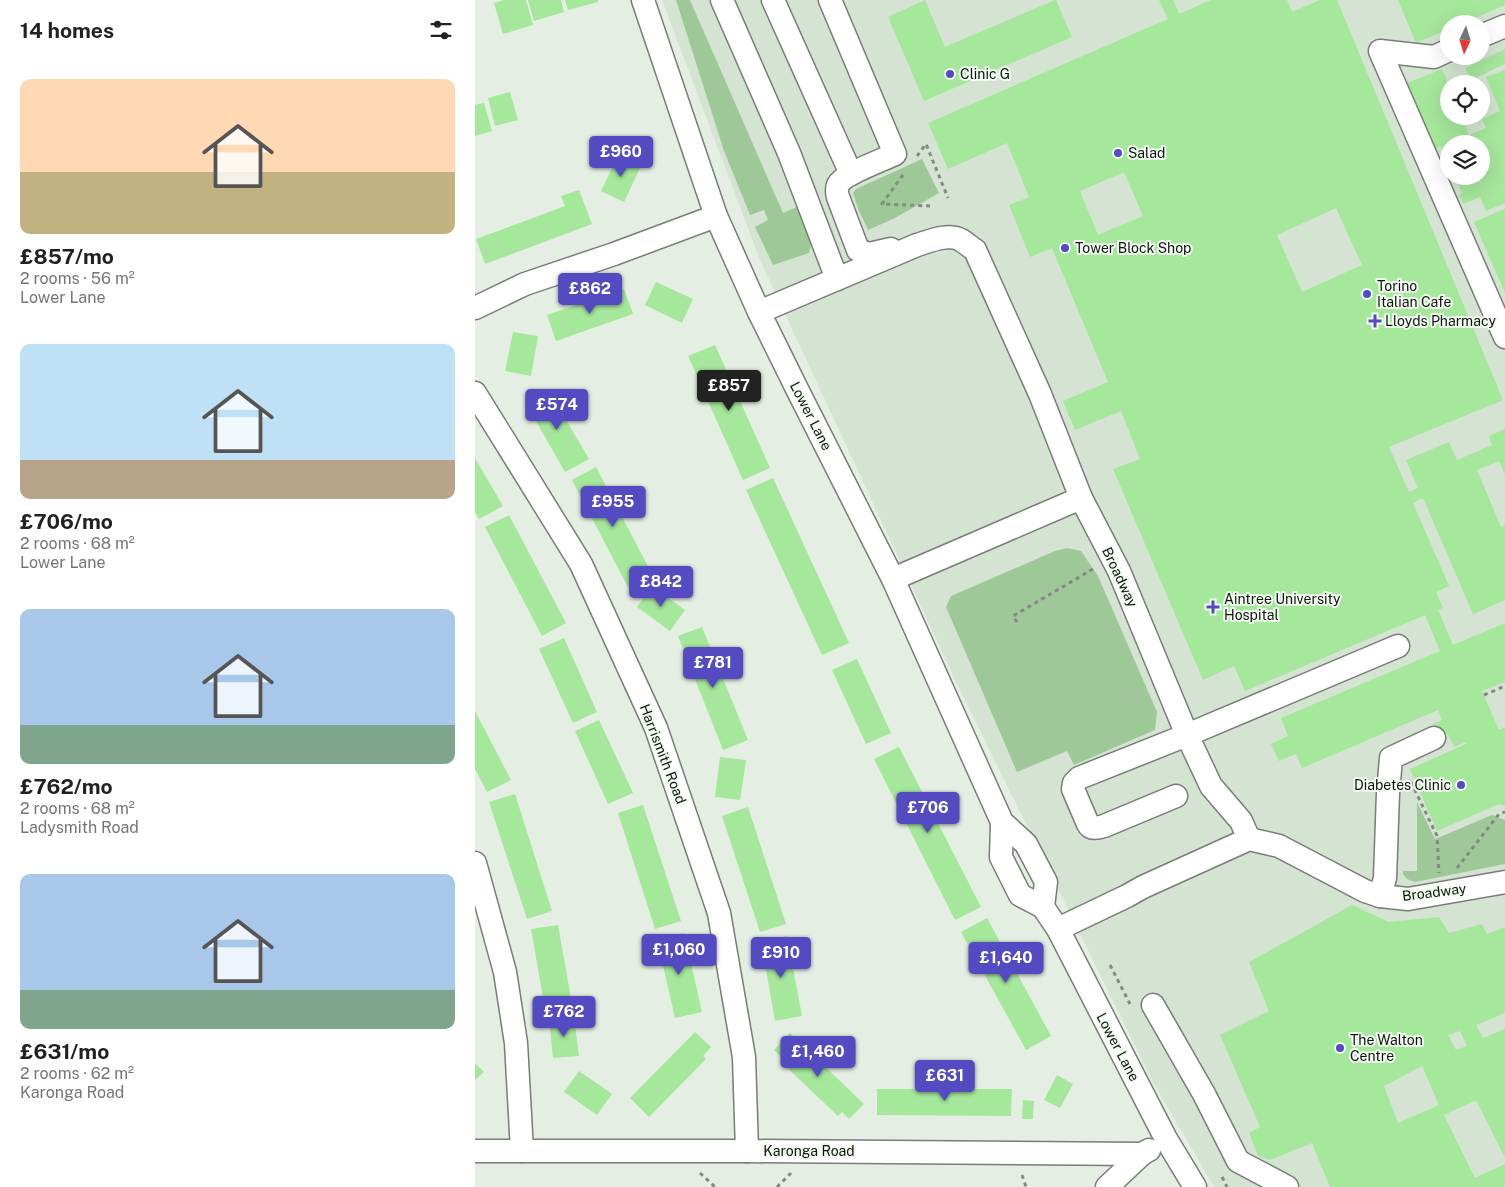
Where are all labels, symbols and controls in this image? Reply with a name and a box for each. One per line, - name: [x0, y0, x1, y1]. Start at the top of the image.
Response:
- north arrow: [1440, 15, 1490, 65]
- map controls: [1440, 15, 1490, 185]
- icon: filters: [427, 16, 455, 44]
- text: 14 homes: [20, 18, 114, 43]
- place label: Clinic G: [960, 66, 1010, 82]
- marker: Clinic G: [944, 68, 956, 80]
- button: locate: [1440, 75, 1490, 125]
- icon: home: [193, 111, 283, 201]
- button: layers: [1440, 135, 1490, 185]
- pin: £960: [591, 136, 651, 178]
- text: £960: [600, 142, 642, 161]
- place label: Salad: [1128, 145, 1165, 161]
- marker: Salad: [1112, 147, 1124, 159]
- place label: Tower Block Shop: [1075, 240, 1191, 256]
- marker: Tower Block Shop: [1059, 242, 1071, 254]
- text: £857/mo: [20, 244, 114, 269]
- text: 2 rooms · 56 m²: [20, 269, 135, 288]
- pin: £862: [560, 272, 620, 315]
- place label: Torino Italian Cafe: [1377, 278, 1451, 310]
- text: £862: [569, 279, 611, 298]
- text: Lower Lane: [20, 288, 106, 307]
- marker: Torino Italian Cafe: [1361, 288, 1373, 300]
- place label: Lloyds Pharmacy: [1385, 313, 1496, 329]
- marker: Lloyds Pharmacy: [1369, 315, 1381, 327]
- pin: £857: [699, 370, 759, 412]
- icon: home: [193, 376, 283, 466]
- text: £857: [708, 376, 750, 395]
- street label: Lower Lane: [787, 379, 835, 453]
- pin: £574: [527, 388, 587, 431]
- text: £574: [536, 395, 578, 414]
- pin: £955: [583, 486, 643, 528]
- text: £955: [592, 492, 634, 511]
- text: £706/mo: [20, 509, 113, 534]
- text: 2 rooms · 68 m²: [20, 534, 135, 553]
- street label: Broadway: [1099, 544, 1141, 610]
- text: Lower Lane: [20, 553, 106, 572]
- pin: £842: [631, 566, 691, 608]
- text: £842: [640, 572, 682, 591]
- place label: Aintree University Hospital: [1224, 591, 1341, 623]
- marker: Aintree University Hospital: [1206, 600, 1220, 614]
- icon: home: [193, 641, 283, 731]
- pin: £781: [683, 646, 743, 689]
- text: £781: [694, 653, 732, 672]
- street label: Harrismith Road: [637, 702, 689, 806]
- text: £762/mo: [20, 774, 113, 799]
- place label: Diabetes Clinic: [1354, 777, 1451, 793]
- marker: Diabetes Clinic: [1455, 779, 1467, 791]
- pin: £706: [898, 792, 958, 834]
- text: £706: [907, 798, 949, 817]
- text: 2 rooms · 68 m²: [20, 799, 135, 818]
- text: Ladysmith Road: [20, 818, 139, 837]
- street label: Broadway: [1401, 880, 1467, 904]
- icon: home: [193, 906, 283, 996]
- pin: £1,060: [638, 934, 720, 976]
- pin: £910: [751, 936, 811, 979]
- text: £1,060: [653, 940, 705, 959]
- pin: £1,640: [965, 942, 1047, 984]
- text: £910: [762, 943, 800, 962]
- text: £1,640: [980, 948, 1032, 967]
- pin: £762: [534, 996, 594, 1038]
- text: £762: [544, 1002, 584, 1021]
- street label: Lower Lane: [1093, 1010, 1143, 1084]
- place label: The Walton Centre: [1350, 1032, 1423, 1064]
- pin: £1,460: [777, 1036, 859, 1078]
- text: £631/mo: [20, 1039, 109, 1064]
- text: £1,460: [792, 1042, 844, 1061]
- marker: The Walton Centre: [1334, 1042, 1346, 1054]
- pin: £631: [915, 1060, 975, 1102]
- text: 2 rooms · 62 m²: [20, 1064, 134, 1083]
- text: £631: [926, 1066, 964, 1085]
- text: Karonga Road: [20, 1083, 124, 1102]
- street label: Karonga Road: [763, 1143, 855, 1159]

